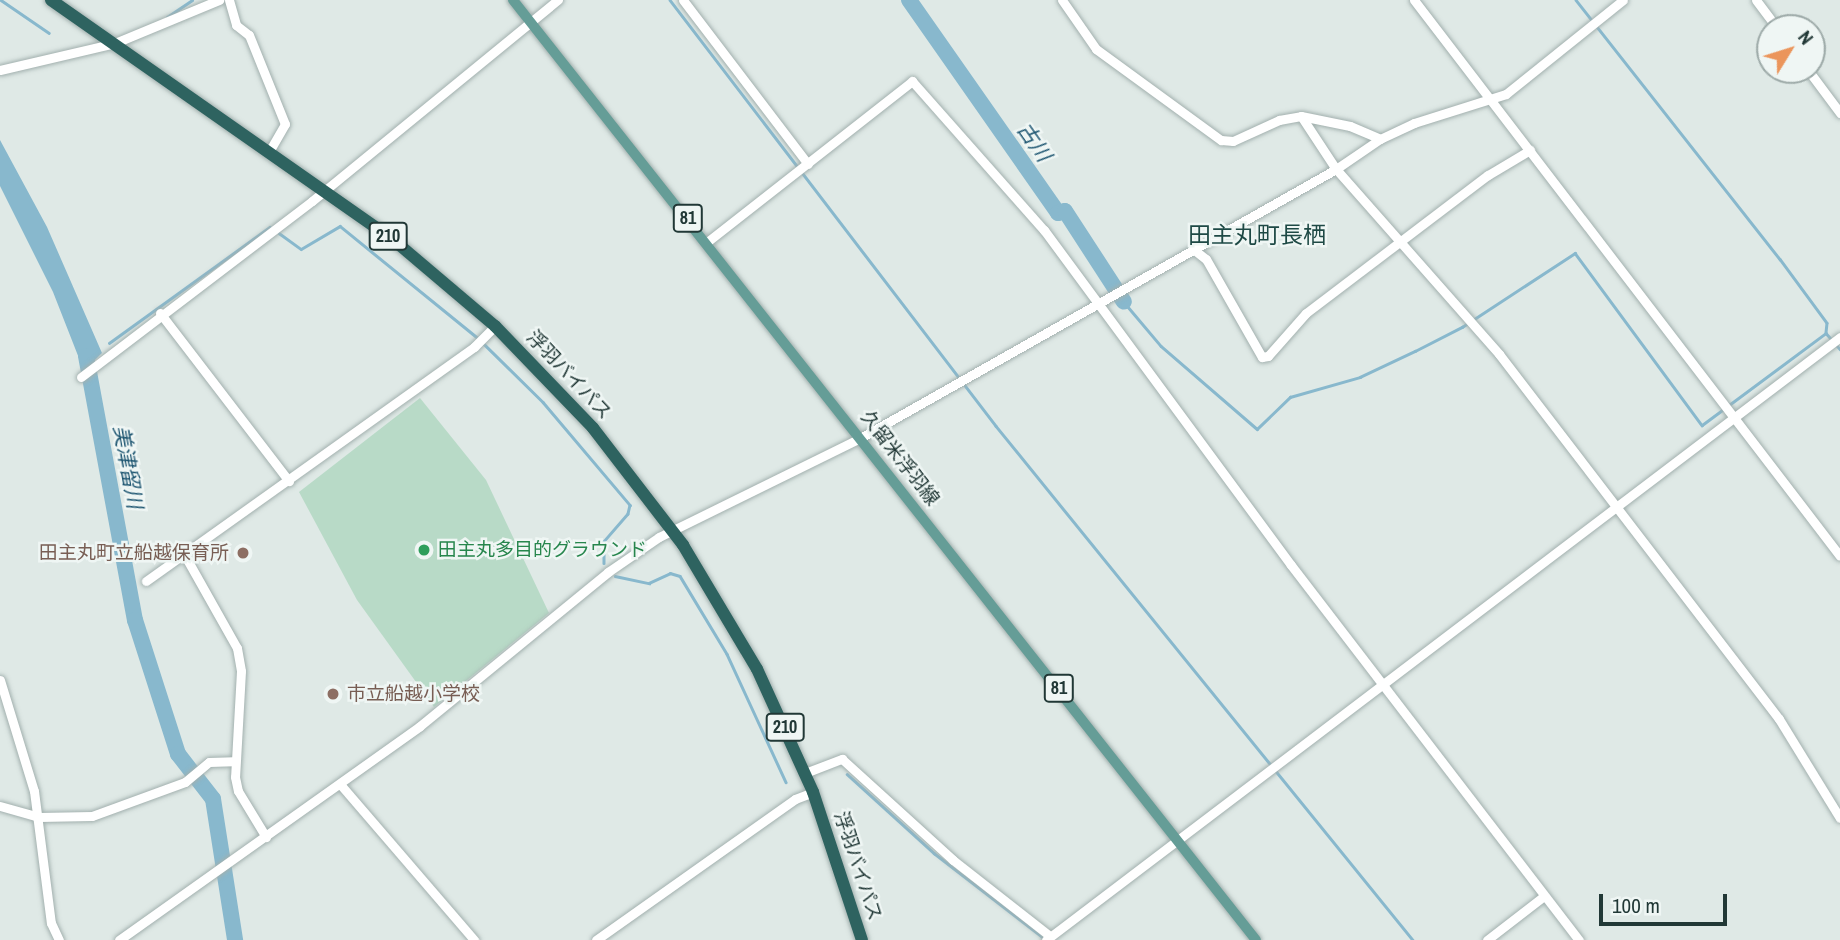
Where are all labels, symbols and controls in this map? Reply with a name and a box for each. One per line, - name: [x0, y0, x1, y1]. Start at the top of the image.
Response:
- north arrow: [1756, 14, 1826, 84]
- text: N: [1792, 25, 1820, 50]
- water label: 古川: [1012, 118, 1056, 166]
- road number: 81: [672, 204, 704, 232]
- district label: 田主丸町長栖: [1188, 221, 1326, 249]
- road number: 210: [367, 222, 409, 250]
- street label: 浮羽バイパス: [522, 326, 616, 424]
- street label: 久留米浮羽線: [856, 406, 944, 510]
- water label: 美津留川: [108, 423, 148, 511]
- place label: 田主丸多目的グラウンド: [438, 539, 647, 561]
- place label: 田主丸町立船越保育所: [39, 542, 229, 564]
- marker: 田主丸多目的グラウンド: [416, 542, 432, 558]
- marker: 田主丸町立船越保育所: [235, 545, 251, 561]
- road number: 81: [1043, 674, 1075, 702]
- place label: 市立船越小学校: [347, 683, 480, 705]
- marker: 市立船越小学校: [325, 686, 341, 702]
- road number: 210: [764, 712, 806, 742]
- street label: 浮羽バイパス: [830, 808, 886, 924]
- scale bar: [1602, 880, 1730, 924]
- text: 100 m: [1612, 891, 1660, 920]

